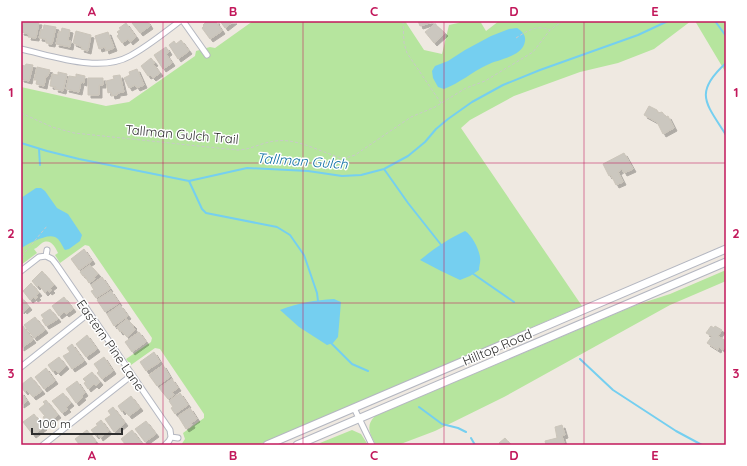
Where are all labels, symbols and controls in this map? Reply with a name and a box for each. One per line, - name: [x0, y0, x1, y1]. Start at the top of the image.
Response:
- text: A: [88, 3, 97, 19]
- text: B: [229, 3, 237, 19]
- text: C: [370, 3, 378, 19]
- text: D: [509, 3, 519, 19]
- text: E: [651, 3, 659, 19]
- text: 1: [8, 84, 14, 100]
- text: 1: [733, 84, 739, 100]
- street label: Tallman Gulch Trail: [125, 121, 239, 147]
- water label: Tallman Gulch: [256, 149, 349, 173]
- text: 2: [7, 225, 15, 241]
- text: 2: [732, 225, 740, 241]
- street label: Eastern Pine Lane: [74, 296, 148, 394]
- street label: Hilltop Road: [460, 325, 534, 369]
- text: 3: [8, 365, 15, 381]
- text: 3: [733, 365, 740, 381]
- scale bar: [32, 410, 122, 436]
- text: 100 m: [38, 416, 71, 431]
- text: A: [88, 447, 97, 463]
- text: B: [229, 447, 237, 463]
- text: C: [370, 447, 378, 463]
- text: D: [509, 447, 519, 463]
- text: E: [651, 447, 659, 463]

